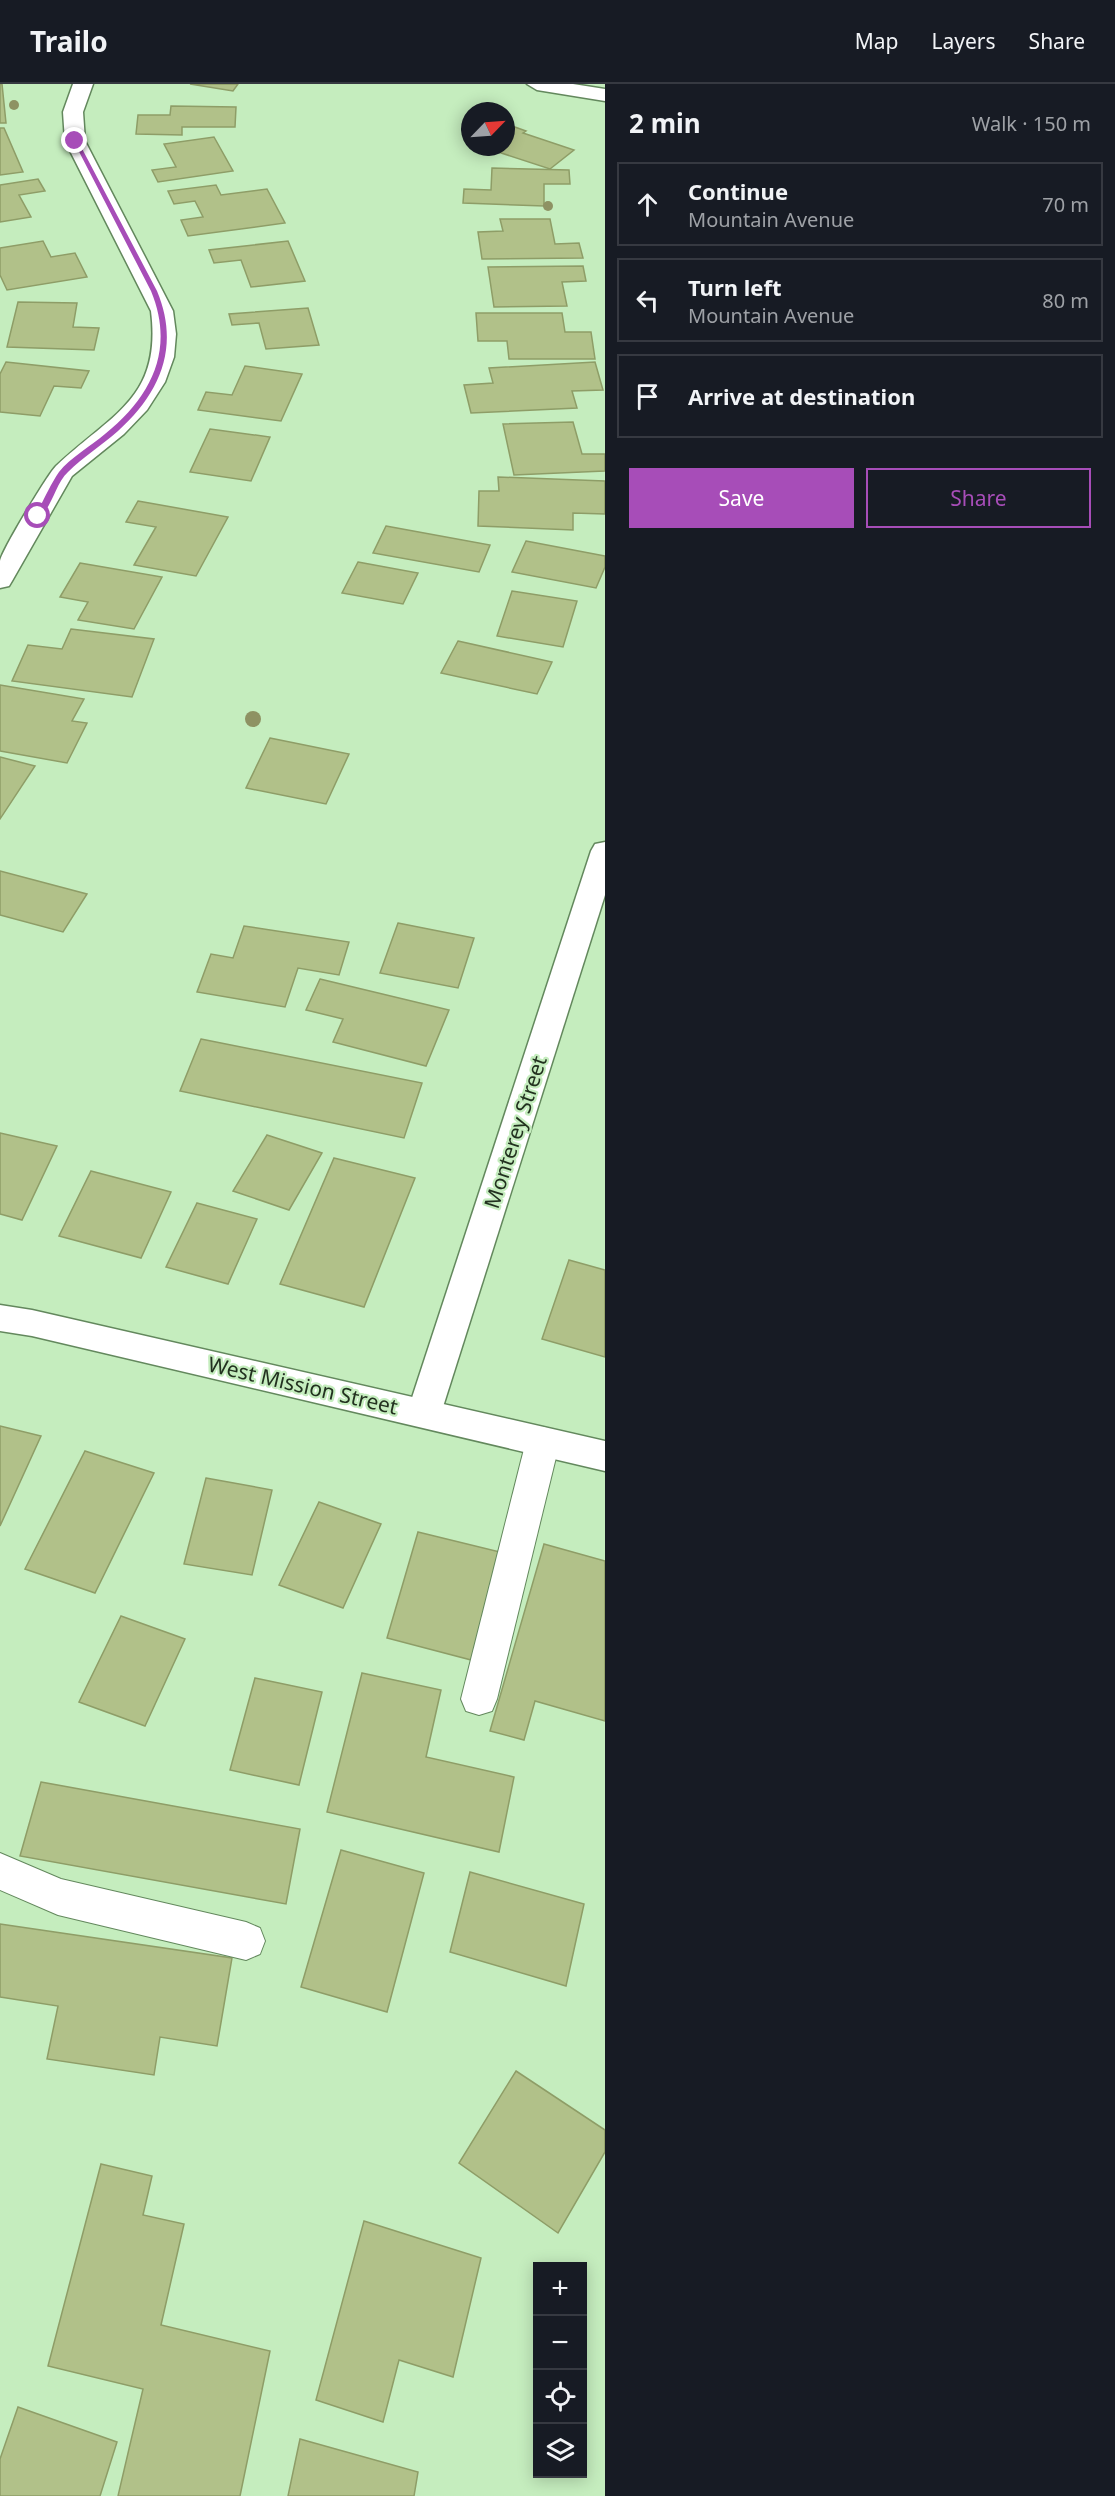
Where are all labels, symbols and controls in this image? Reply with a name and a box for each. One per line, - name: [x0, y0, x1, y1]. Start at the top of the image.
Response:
- text: Trailo: [30, 22, 108, 60]
- text: Map: [855, 27, 899, 55]
- text: Layers: [932, 27, 996, 55]
- text: Share: [1029, 27, 1085, 55]
- north arrow: [461, 102, 515, 156]
- text: 2 min: [629, 105, 701, 141]
- text: Walk · 150 m: [972, 110, 1091, 137]
- route end: [61, 127, 87, 153]
- text: Continue: [688, 176, 788, 206]
- icon: ahead: [631, 188, 664, 221]
- text: 70 m: [1042, 191, 1089, 218]
- text: Mountain Avenue: [688, 206, 854, 233]
- text: Turn left: [688, 272, 782, 302]
- icon: left: [631, 284, 664, 317]
- text: 80 m: [1042, 287, 1089, 314]
- text: Mountain Avenue: [688, 302, 854, 329]
- icon: arrive: [631, 380, 664, 413]
- text: Arrive at destination: [688, 381, 915, 411]
- button: Save: [629, 468, 854, 528]
- button: Share: [866, 468, 1091, 528]
- route start: [24, 502, 50, 528]
- street label: Monterey Street: [477, 1052, 553, 1212]
- street label: West Mission Street: [205, 1350, 401, 1421]
- map controls: [533, 2262, 587, 2478]
- button: +: [533, 2262, 587, 2316]
- button: −: [533, 2316, 587, 2370]
- button: locate: [533, 2370, 587, 2424]
- button: layers: [533, 2424, 587, 2478]

